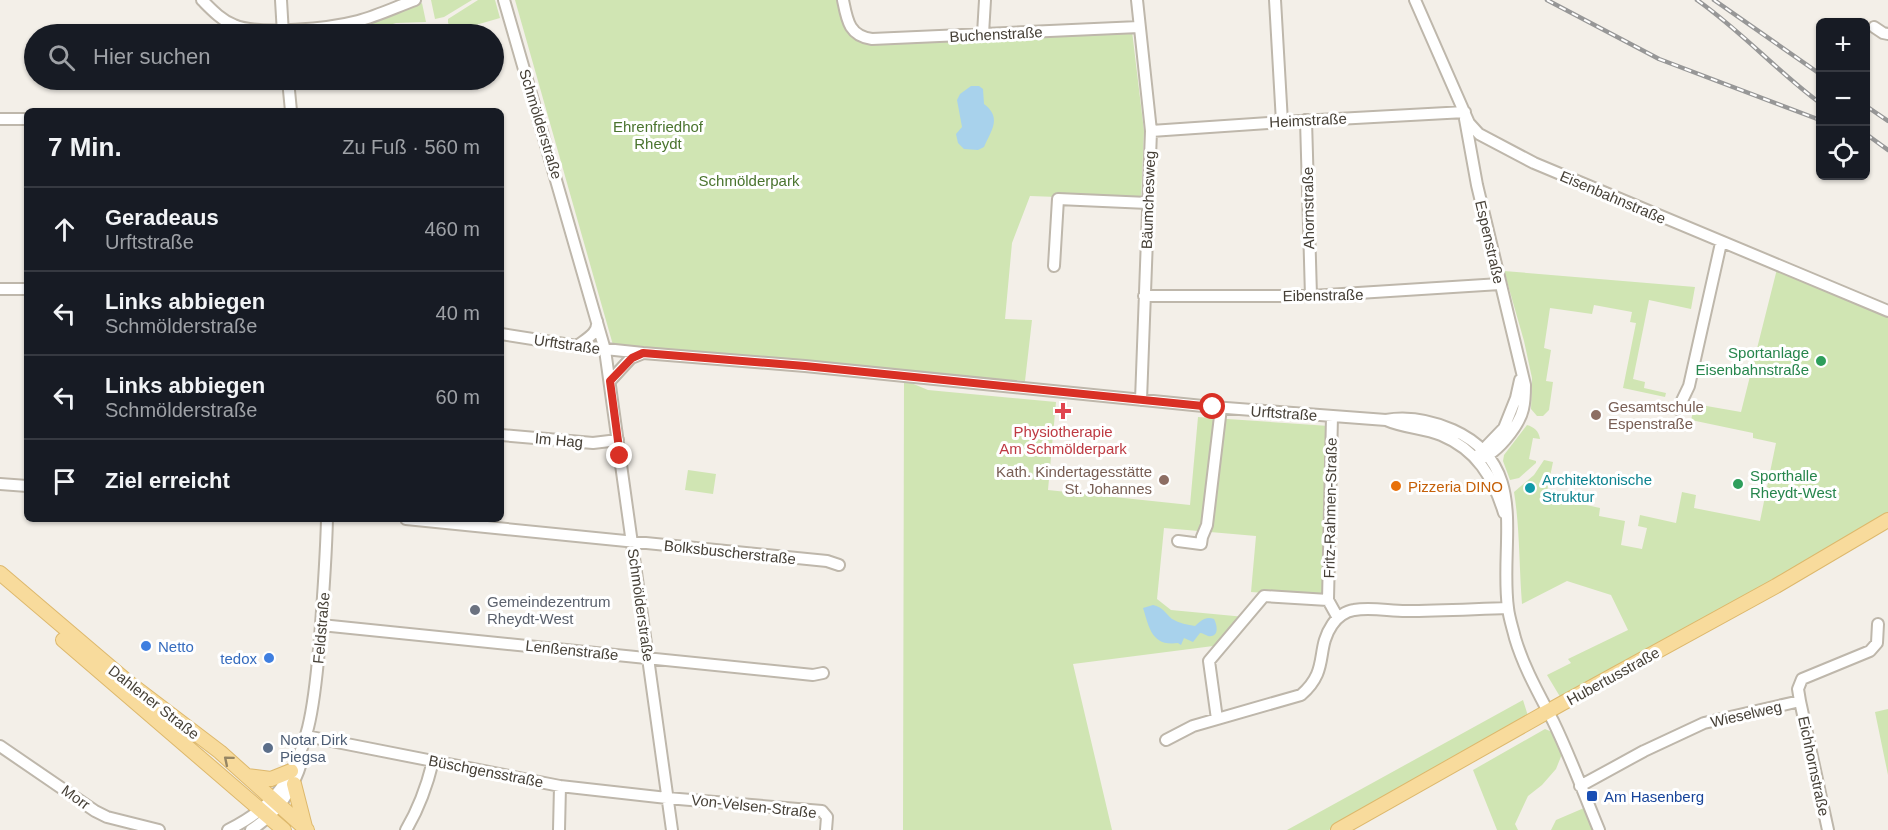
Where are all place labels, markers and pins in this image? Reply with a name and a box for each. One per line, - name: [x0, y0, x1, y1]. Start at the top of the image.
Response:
- place label: Sportanlage Eisenbahnstraße: [1696, 344, 1809, 378]
- marker: Sportanlage Eisenbahnstraße: [1814, 354, 1828, 368]
- place label: Gesamtschule Espenstraße: [1608, 398, 1704, 432]
- marker: Physiotherapie Am Schmölderpark: [1054, 402, 1072, 420]
- marker: Gesamtschule Espenstraße: [1589, 408, 1603, 422]
- place label: Physiotherapie Am Schmölderpark: [999, 423, 1127, 457]
- place label: Kath. Kindertagesstätte St. Johannes: [996, 463, 1152, 497]
- place label: Sporthalle Rheydt-West: [1750, 467, 1837, 501]
- place label: Architektonische Struktur: [1542, 471, 1652, 505]
- marker: Kath. Kindertagesstätte St. Johannes: [1157, 473, 1171, 487]
- marker: Sporthalle Rheydt-West: [1731, 477, 1745, 491]
- place label: Pizzeria DINO: [1408, 478, 1503, 495]
- marker: Pizzeria DINO: [1389, 479, 1403, 493]
- marker: Architektonische Struktur: [1523, 481, 1537, 495]
- place label: Gemeindezentrum Rheydt-West: [487, 593, 610, 627]
- marker: Gemeindezentrum Rheydt-West: [468, 603, 482, 617]
- place label: Netto: [158, 638, 194, 655]
- marker: Netto: [139, 639, 153, 653]
- place label: tedox: [220, 650, 257, 667]
- marker: tedox: [262, 651, 276, 665]
- place label: Notar Dirk Piegsa: [280, 731, 348, 765]
- marker: Notar Dirk Piegsa: [261, 741, 275, 755]
- place label: Am Hasenberg: [1604, 788, 1704, 805]
- marker: Am Hasenberg: [1585, 789, 1599, 803]

